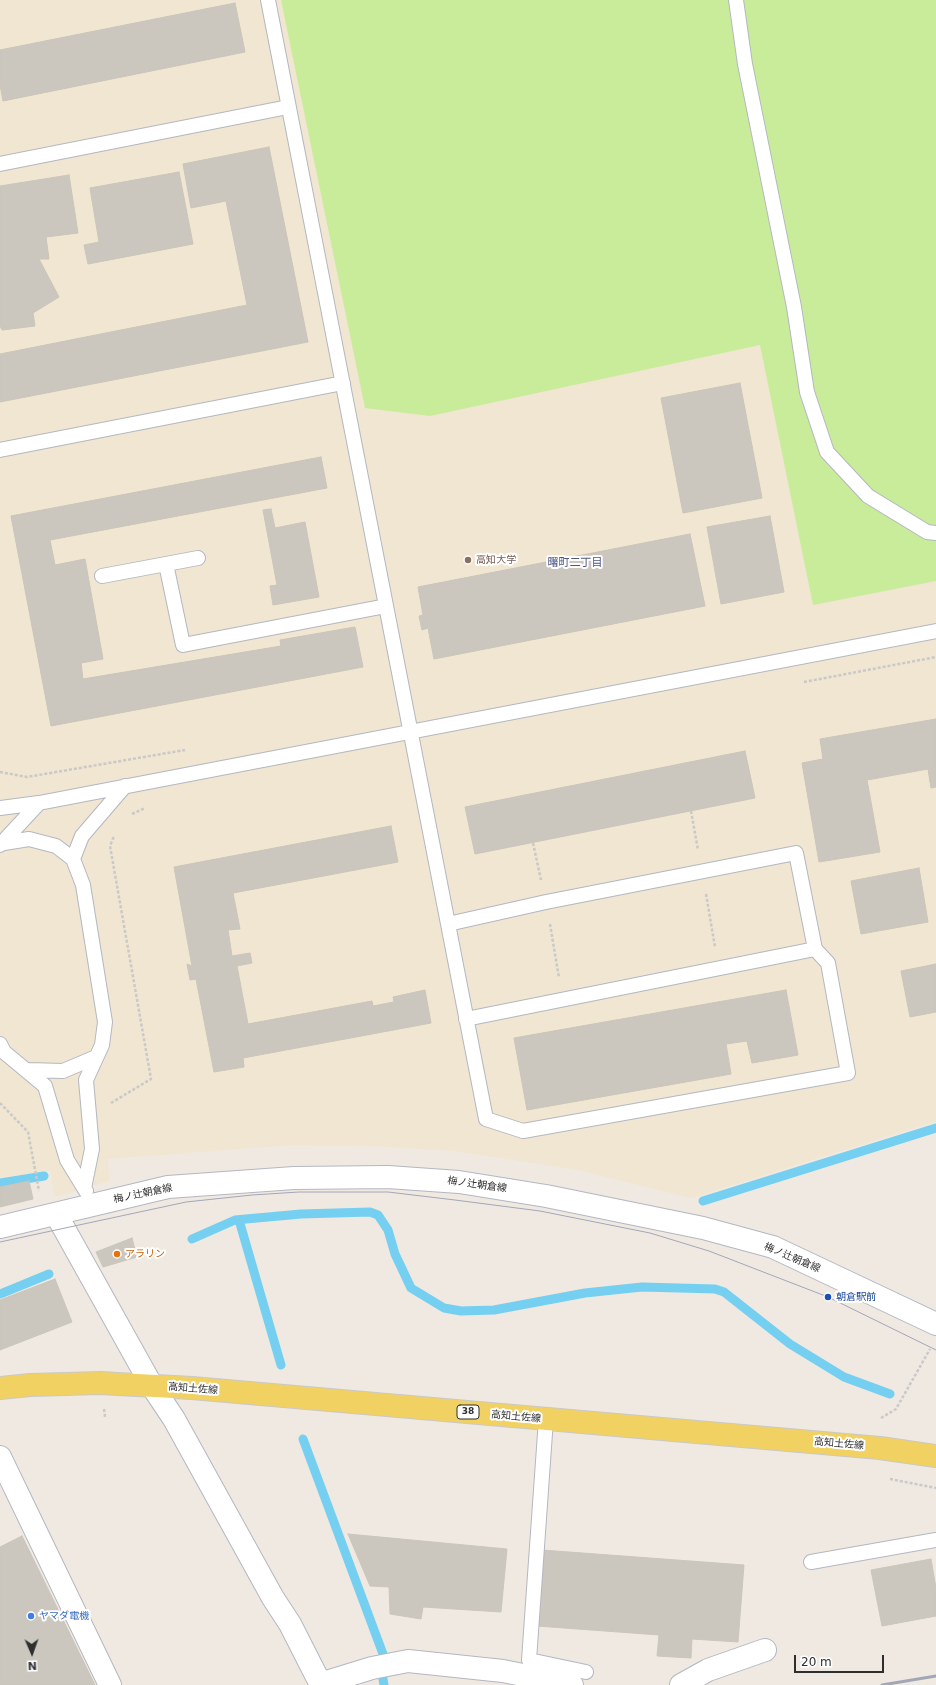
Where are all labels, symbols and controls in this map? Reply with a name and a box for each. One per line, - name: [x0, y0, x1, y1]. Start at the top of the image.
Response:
- place label: 高知大学: [476, 554, 516, 566]
- marker: 高知大学: [463, 555, 473, 565]
- district label: 曙町二丁目: [548, 556, 602, 570]
- street label: 梅ノ辻朝倉線: [446, 1175, 508, 1195]
- street label: 梅ノ辻朝倉線: [112, 1182, 174, 1206]
- street label: 梅ノ辻朝倉線: [762, 1241, 822, 1275]
- place label: アラリン: [125, 1248, 165, 1260]
- marker: アラリン: [112, 1249, 122, 1259]
- place label: 朝倉駅前: [836, 1291, 876, 1303]
- marker: 朝倉駅前: [823, 1292, 833, 1302]
- street label: 高知土佐線: [168, 1381, 218, 1397]
- road number: 38: [457, 1405, 479, 1419]
- street label: 高知土佐線: [491, 1409, 541, 1425]
- street label: 高知土佐線: [814, 1436, 864, 1452]
- place label: ヤマダ電機: [39, 1610, 89, 1622]
- marker: ヤマダ電機: [26, 1611, 36, 1621]
- north arrow: [12, 1633, 52, 1673]
- scale bar: [796, 1647, 886, 1673]
- text: 20 m: [801, 1655, 832, 1669]
- text: N: [28, 1659, 37, 1672]

